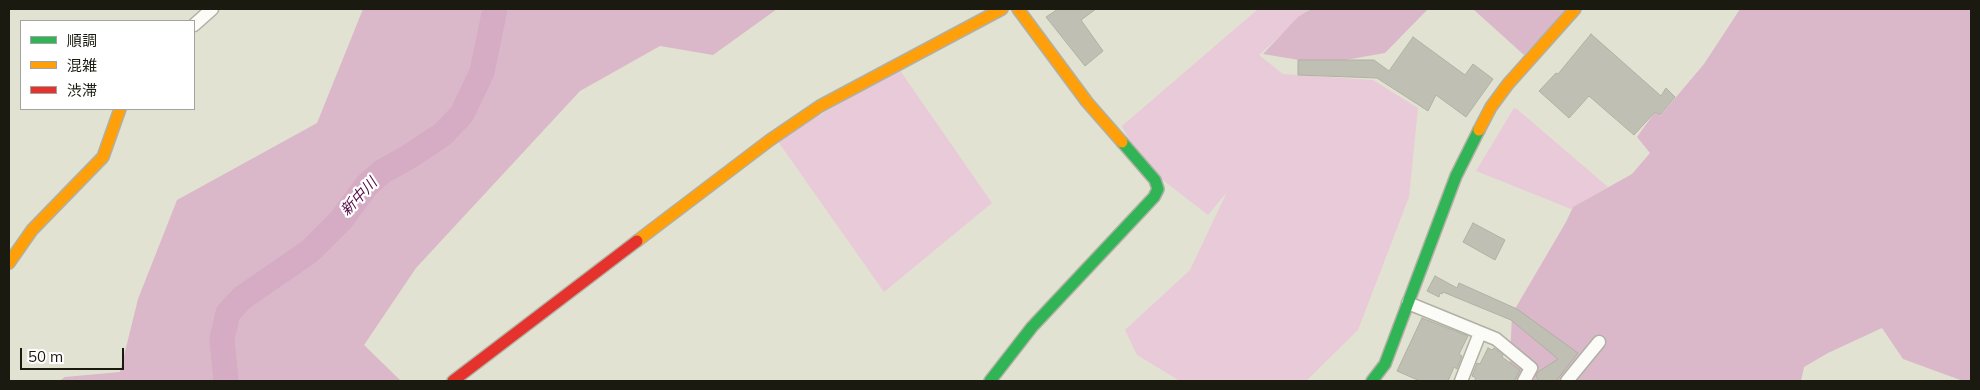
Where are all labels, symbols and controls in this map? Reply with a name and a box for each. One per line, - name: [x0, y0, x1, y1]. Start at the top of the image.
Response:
- legend: [20, 20, 195, 110]
- text: 順調: [67, 31, 97, 50]
- text: 混雑: [67, 56, 97, 75]
- text: 渋滞: [67, 81, 97, 100]
- water label: 新中川: [337, 174, 381, 220]
- scale bar: [22, 338, 126, 370]
- text: 50 m: [28, 347, 63, 366]

